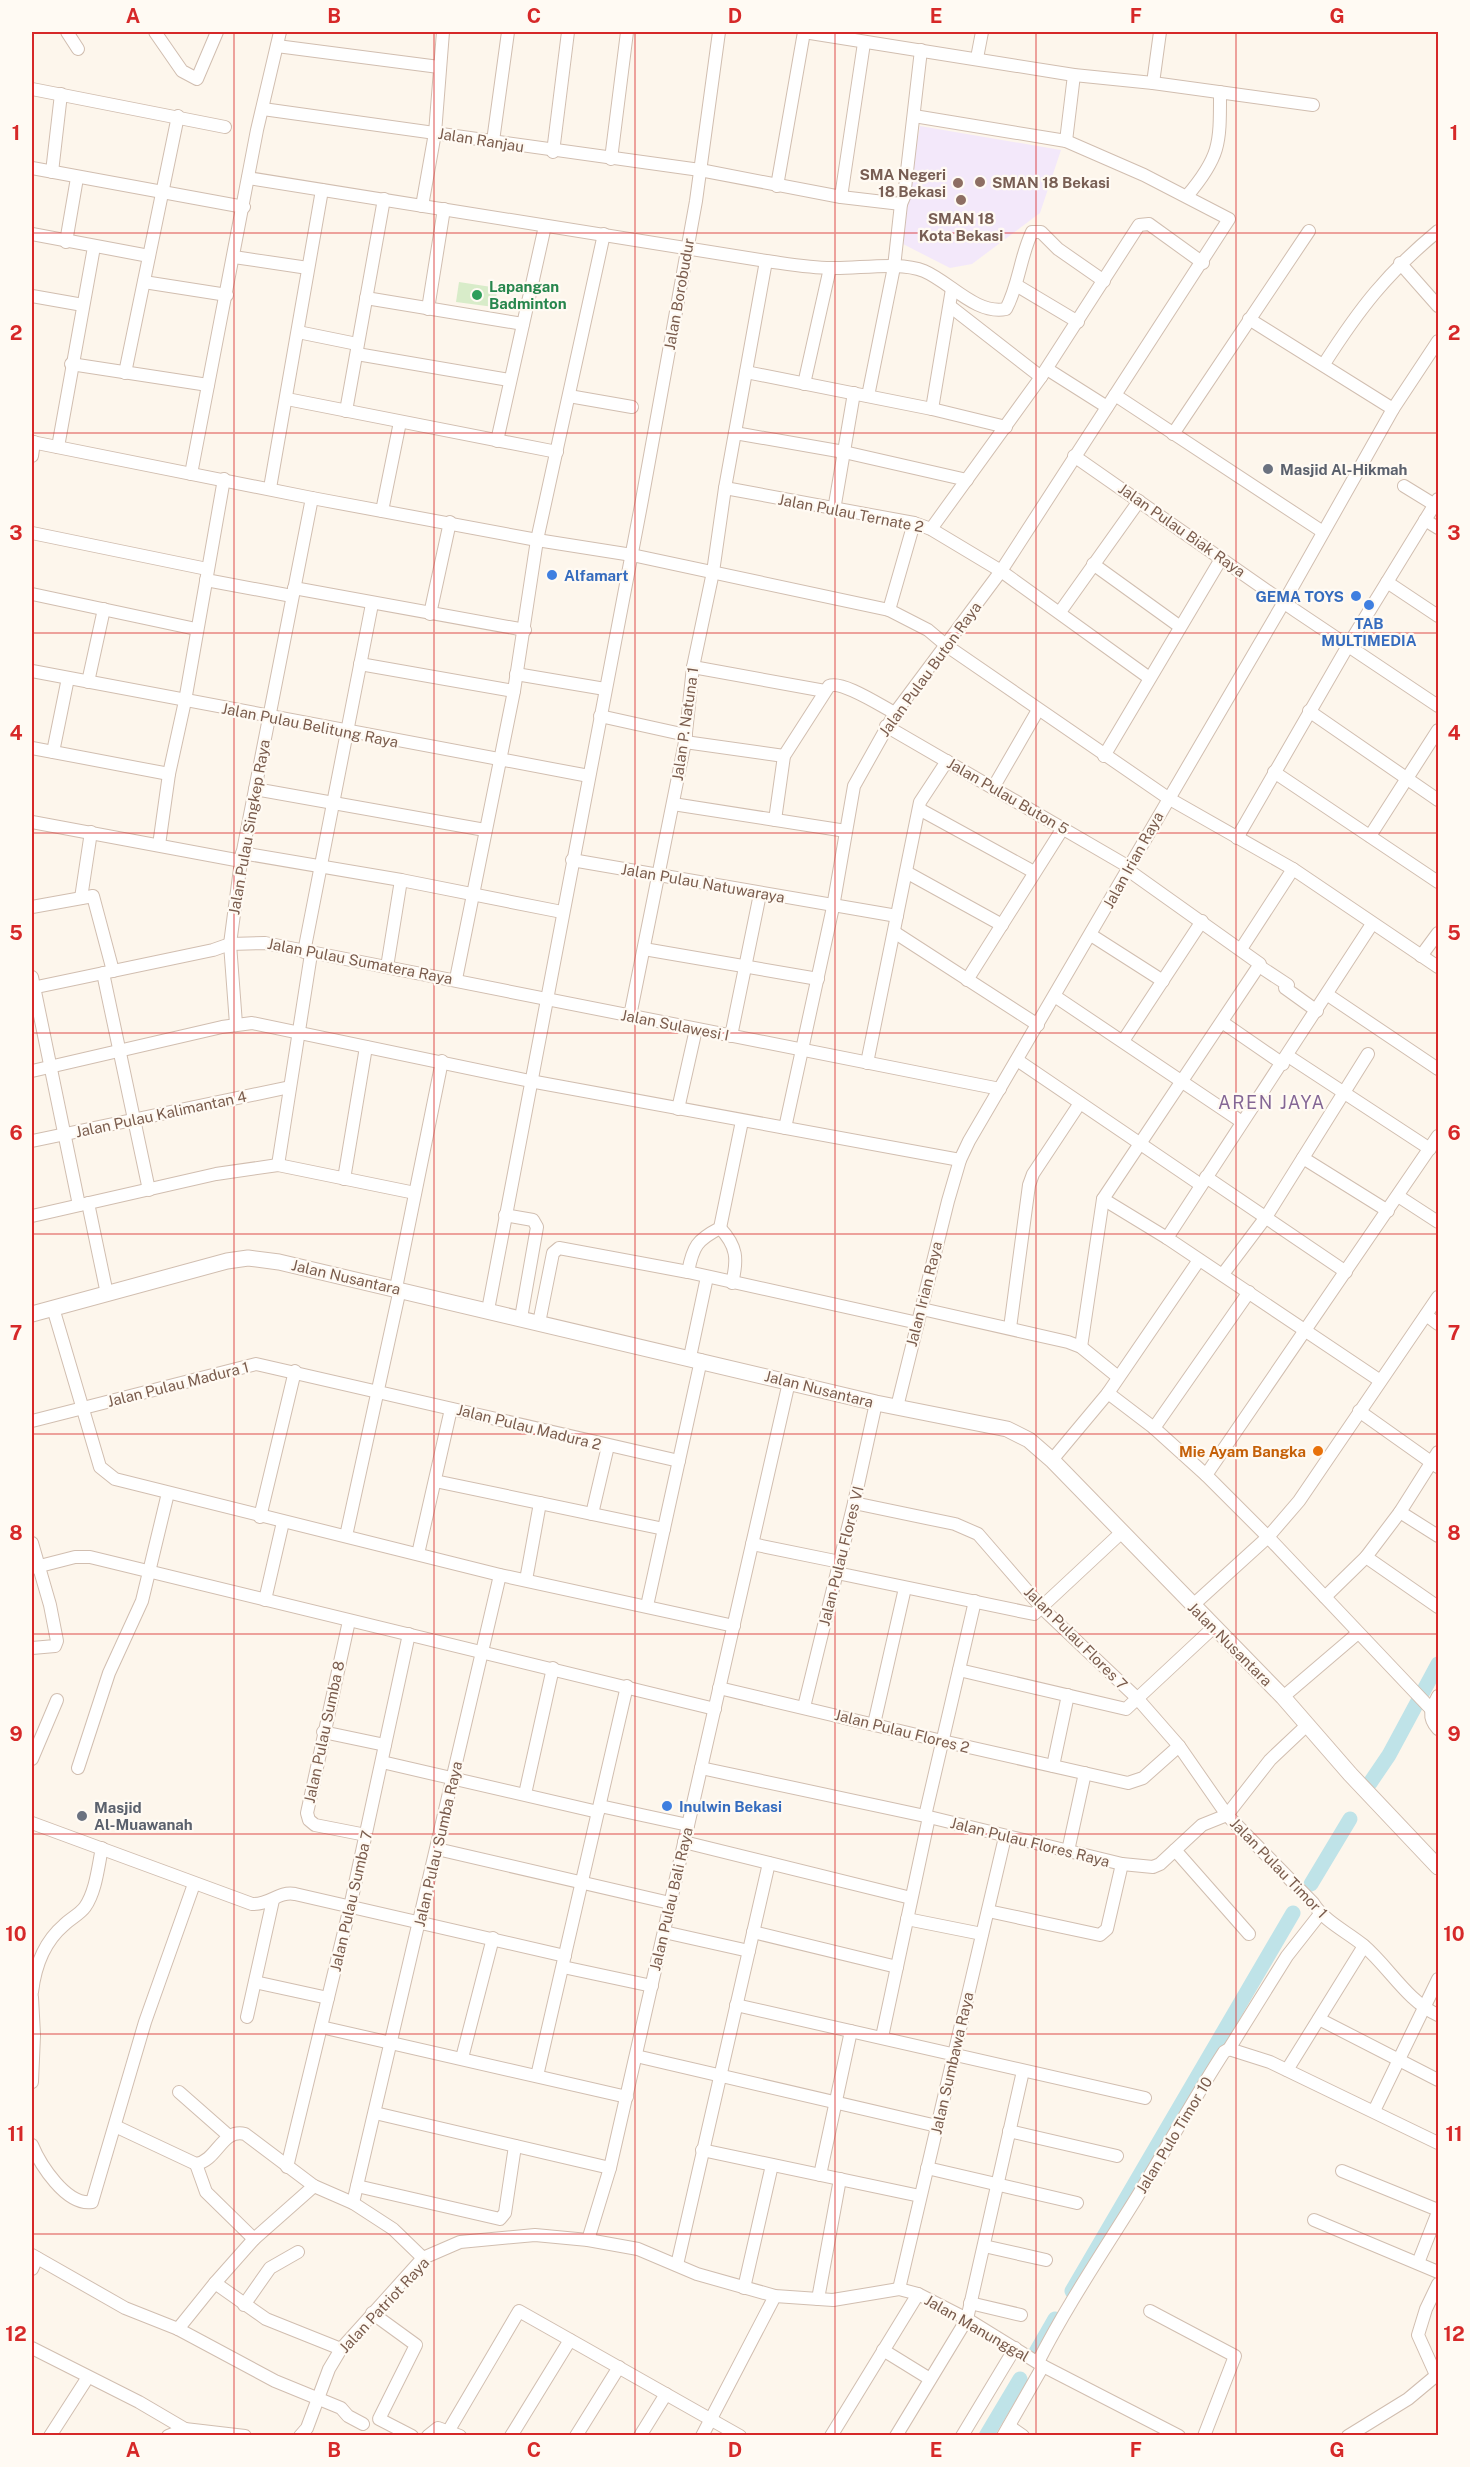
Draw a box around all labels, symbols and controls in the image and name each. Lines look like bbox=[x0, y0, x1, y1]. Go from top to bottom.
text: A bbox=[126, 4, 140, 28]
text: B bbox=[327, 4, 341, 28]
text: C bbox=[527, 4, 541, 28]
text: D bbox=[728, 4, 742, 28]
text: E bbox=[930, 4, 942, 28]
text: F bbox=[1130, 4, 1142, 28]
text: G bbox=[1329, 4, 1345, 28]
text: 1 bbox=[12, 121, 20, 145]
text: 1 bbox=[1450, 121, 1458, 145]
street label: Jalan Ranjau bbox=[437, 125, 525, 155]
place label: SMA Negeri 18 Bekasi bbox=[859, 166, 946, 200]
place label: SMAN 18 Bekasi bbox=[992, 174, 1110, 191]
marker: SMAN 18 Bekasi bbox=[973, 175, 987, 189]
marker: SMA Negeri 18 Bekasi bbox=[951, 176, 965, 190]
marker: SMAN 18 Kota Bekasi bbox=[954, 193, 968, 207]
place label: SMAN 18 Kota Bekasi bbox=[919, 210, 1003, 244]
street label: Jalan Borobudur bbox=[661, 237, 697, 351]
place label: Lapangan Badminton bbox=[489, 278, 567, 312]
marker: Lapangan Badminton bbox=[470, 288, 484, 302]
text: 2 bbox=[10, 321, 22, 345]
text: 2 bbox=[1448, 321, 1460, 345]
place label: Masjid Al-Hikmah bbox=[1280, 461, 1408, 478]
marker: Masjid Al-Hikmah bbox=[1261, 462, 1275, 476]
street label: Jalan Pulau Biak Raya bbox=[1115, 480, 1249, 580]
street label: Jalan Pulau Ternate 2 bbox=[777, 491, 925, 535]
text: 3 bbox=[9, 521, 23, 545]
text: 3 bbox=[1447, 521, 1461, 545]
place label: Alfamart bbox=[564, 567, 628, 584]
marker: Alfamart bbox=[545, 568, 559, 582]
place label: GEMA TOYS bbox=[1255, 588, 1344, 605]
marker: GEMA TOYS bbox=[1349, 589, 1363, 603]
street label: Jalan Pulau Buton Raya bbox=[876, 598, 984, 740]
marker: TAB MULTIMEDIA bbox=[1362, 598, 1376, 612]
place label: TAB MULTIMEDIA bbox=[1321, 615, 1417, 649]
street label: Jalan P. Natuna 1 bbox=[669, 666, 701, 782]
street label: Jalan Pulau Belitung Raya bbox=[220, 700, 400, 750]
text: 4 bbox=[9, 721, 23, 745]
text: 4 bbox=[1447, 721, 1461, 745]
street label: Jalan Pulau Singkep Raya bbox=[225, 738, 273, 916]
street label: Jalan Pulau Buton 5 bbox=[944, 754, 1072, 838]
street label: Jalan Irian Raya bbox=[1099, 809, 1167, 911]
street label: Jalan Pulau Natuwaraya bbox=[620, 860, 786, 906]
text: 5 bbox=[9, 921, 23, 945]
text: 5 bbox=[1447, 921, 1461, 945]
street label: Jalan Pulau Sumatera Raya bbox=[266, 935, 454, 987]
street label: Jalan Sulawesi I bbox=[620, 1006, 730, 1044]
street label: Jalan Pulau Kalimantan 4 bbox=[74, 1088, 248, 1140]
district label: AREN JAYA bbox=[1218, 1092, 1326, 1113]
text: 6 bbox=[9, 1121, 23, 1145]
text: 6 bbox=[1447, 1121, 1461, 1145]
street label: Jalan Irian Raya bbox=[903, 1240, 945, 1348]
street label: Jalan Nusantara bbox=[290, 1256, 402, 1298]
text: 7 bbox=[10, 1321, 22, 1345]
text: 7 bbox=[1448, 1321, 1460, 1345]
street label: Jalan Pulau Madura 1 bbox=[105, 1358, 251, 1410]
street label: Jalan Nusantara bbox=[763, 1367, 875, 1411]
street label: Jalan Pulau Madura 2 bbox=[455, 1401, 603, 1453]
place label: Mie Ayam Bangka bbox=[1179, 1443, 1306, 1460]
marker: Mie Ayam Bangka bbox=[1311, 1444, 1325, 1458]
street label: Jalan Pulau Flores VI bbox=[815, 1484, 867, 1628]
text: 8 bbox=[9, 1521, 23, 1545]
text: 8 bbox=[1447, 1521, 1461, 1545]
street label: Jalan Pulau Flores 7 bbox=[1021, 1583, 1131, 1693]
street label: Jalan Nusantara bbox=[1185, 1599, 1275, 1689]
street label: Jalan Pulau Sumba 8 bbox=[301, 1659, 347, 1805]
street label: Jalan Pulau Flores 2 bbox=[833, 1706, 971, 1756]
text: 9 bbox=[9, 1722, 23, 1746]
text: 9 bbox=[1447, 1722, 1461, 1746]
street label: Jalan Pulau Sumba Raya bbox=[411, 1760, 465, 1928]
place label: Inulwin Bekasi bbox=[679, 1798, 782, 1815]
place label: Masjid Al-Muawanah bbox=[94, 1799, 193, 1833]
marker: Inulwin Bekasi bbox=[660, 1799, 674, 1813]
marker: Masjid Al-Muawanah bbox=[75, 1809, 89, 1823]
street label: Jalan Pulau Flores Raya bbox=[949, 1814, 1111, 1870]
street label: Jalan Pulau Timor 1 bbox=[1227, 1814, 1331, 1922]
street label: Jalan Pulau Bali Raya bbox=[646, 1825, 696, 1973]
street label: Jalan Pulau Sumba 7 bbox=[326, 1829, 376, 1973]
text: 10 bbox=[5, 1922, 27, 1946]
text: 10 bbox=[1443, 1922, 1465, 1946]
street label: Jalan Sumbawa Raya bbox=[927, 1990, 977, 2136]
street label: Jalan Pulo Timor 10 bbox=[1133, 2074, 1215, 2196]
text: 11 bbox=[7, 2122, 25, 2146]
text: 11 bbox=[1445, 2122, 1463, 2146]
street label: Jalan Patriot Raya bbox=[336, 2254, 432, 2356]
street label: Jalan Manunggal bbox=[922, 2291, 1032, 2365]
text: 12 bbox=[5, 2322, 27, 2346]
text: 12 bbox=[1443, 2322, 1465, 2346]
text: A bbox=[126, 2438, 140, 2462]
text: B bbox=[327, 2438, 341, 2462]
text: C bbox=[527, 2438, 541, 2462]
text: D bbox=[728, 2438, 742, 2462]
text: E bbox=[930, 2438, 942, 2462]
text: F bbox=[1130, 2438, 1142, 2462]
text: G bbox=[1329, 2438, 1345, 2462]

